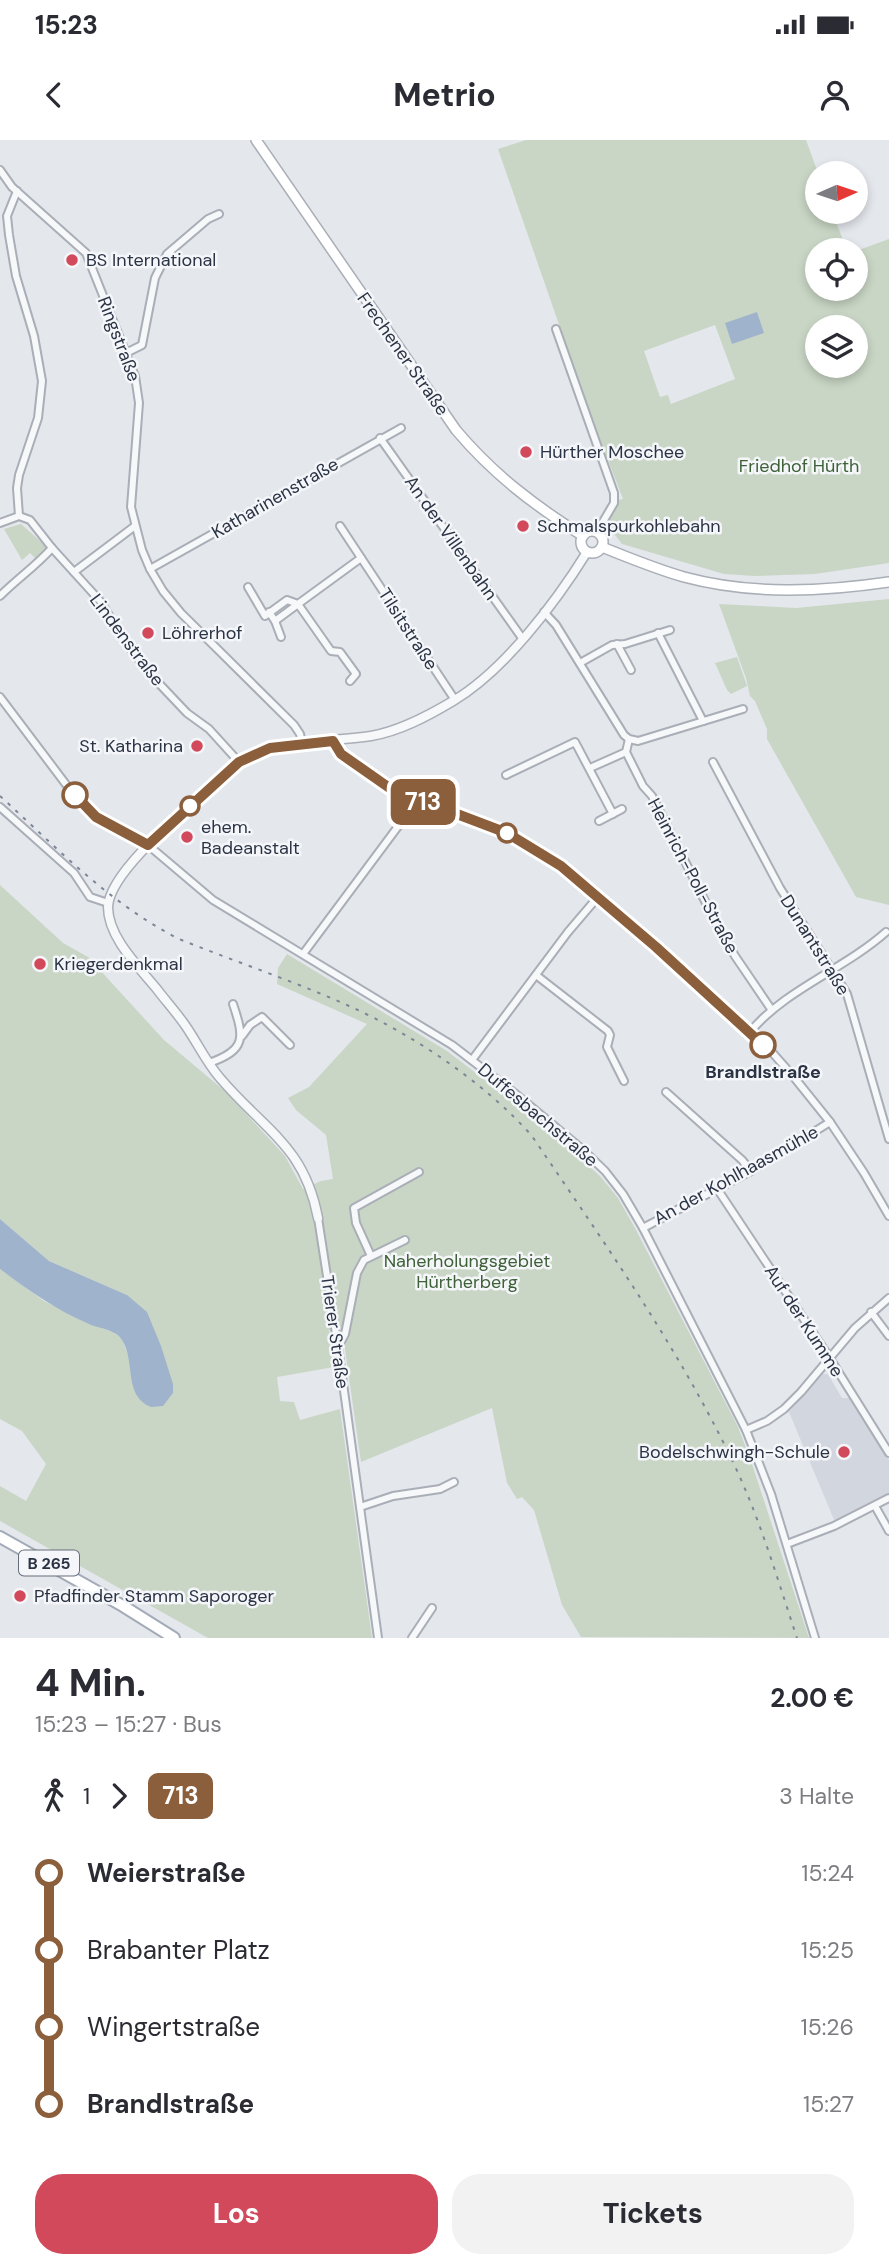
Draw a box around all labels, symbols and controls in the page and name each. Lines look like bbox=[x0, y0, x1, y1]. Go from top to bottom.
text: 15:23 bbox=[35, 8, 98, 42]
text: Metrio bbox=[393, 74, 496, 116]
icon: back bbox=[35, 76, 73, 114]
icon: person bbox=[816, 76, 854, 114]
north arrow bbox=[805, 161, 868, 224]
map controls bbox=[805, 161, 868, 378]
button: locate bbox=[805, 238, 868, 301]
place label: BS International bbox=[86, 248, 216, 272]
marker: BS International bbox=[64, 252, 80, 268]
street label: Frechener Straße bbox=[352, 288, 454, 420]
street label: Ringstraße bbox=[92, 293, 146, 385]
button: layers bbox=[805, 315, 868, 378]
place label: Hürther Moschee bbox=[540, 440, 684, 464]
marker: Hürther Moschee bbox=[518, 444, 534, 460]
street label: Katharinenstraße bbox=[207, 452, 343, 544]
park label: Friedhof Hürth bbox=[739, 454, 859, 478]
street label: An der Villenbahn bbox=[399, 471, 503, 605]
place label: Schmalspurkohlebahn bbox=[537, 514, 721, 538]
marker: Schmalspurkohlebahn bbox=[515, 518, 531, 534]
street label: Tilsitstraße bbox=[373, 584, 443, 674]
street label: Lindenstraße bbox=[84, 589, 170, 691]
place label: Löhrerhof bbox=[162, 621, 242, 645]
marker: Löhrerhof bbox=[140, 625, 156, 641]
place label: St. Katharina bbox=[79, 734, 183, 758]
marker: St. Katharina bbox=[189, 738, 205, 754]
line badge: 713 bbox=[383, 779, 463, 825]
unlabelled marker bbox=[62, 782, 88, 808]
text: 713 bbox=[405, 786, 441, 817]
street label: Heinrich-Poll-Straße bbox=[642, 794, 744, 958]
unlabelled marker bbox=[180, 796, 200, 816]
place label: ehem. Badeanstalt bbox=[201, 815, 300, 860]
unlabelled marker bbox=[497, 823, 517, 843]
marker: ehem. Badeanstalt bbox=[179, 829, 195, 845]
street label: Dunantstraße bbox=[775, 890, 855, 1000]
place label: Kriegerdenkmal bbox=[54, 952, 183, 976]
marker: Kriegerdenkmal bbox=[32, 956, 48, 972]
marker: Brandlstraße bbox=[750, 1032, 776, 1058]
street label: Duffesbachstraße bbox=[473, 1058, 603, 1172]
place label: Brandlstraße bbox=[705, 1060, 821, 1084]
street label: An der Kohlhaasmühle bbox=[649, 1120, 823, 1230]
park label: Naherholungsgebiet Hürtherberg bbox=[384, 1249, 550, 1294]
street label: Auf der Kumme bbox=[759, 1260, 849, 1382]
street label: Trierer Straße bbox=[315, 1274, 355, 1390]
place label: Bodelschwingh-Schule bbox=[639, 1440, 830, 1464]
marker: Bodelschwingh-Schule bbox=[836, 1444, 852, 1460]
road number: B 265 bbox=[19, 1550, 79, 1576]
place label: Pfadfinder Stamm Saporoger bbox=[34, 1584, 275, 1608]
marker: Pfadfinder Stamm Saporoger bbox=[12, 1588, 28, 1604]
text: 4 Min. bbox=[35, 1658, 146, 1708]
text: 2.00 € bbox=[770, 1681, 854, 1715]
text: 15:23 – 15:27 · Bus bbox=[35, 1709, 222, 1739]
icon: walk bbox=[35, 1777, 73, 1815]
icon: forward bbox=[100, 1777, 138, 1815]
text: 713 bbox=[162, 1780, 199, 1811]
text: 1 bbox=[83, 1781, 90, 1811]
text: 3 Halte bbox=[779, 1781, 854, 1811]
text: Weierstraße bbox=[87, 1856, 246, 1890]
text: 15:24 bbox=[801, 1858, 854, 1888]
text: Brabanter Platz bbox=[87, 1933, 270, 1967]
text: 15:25 bbox=[801, 1935, 854, 1965]
text: Wingertstraße bbox=[87, 2010, 260, 2044]
text: 15:26 bbox=[800, 2012, 854, 2042]
text: Brandlstraße bbox=[87, 2087, 254, 2121]
text: 15:27 bbox=[803, 2089, 854, 2119]
button: Los bbox=[35, 2174, 438, 2254]
button: Tickets bbox=[452, 2174, 854, 2254]

